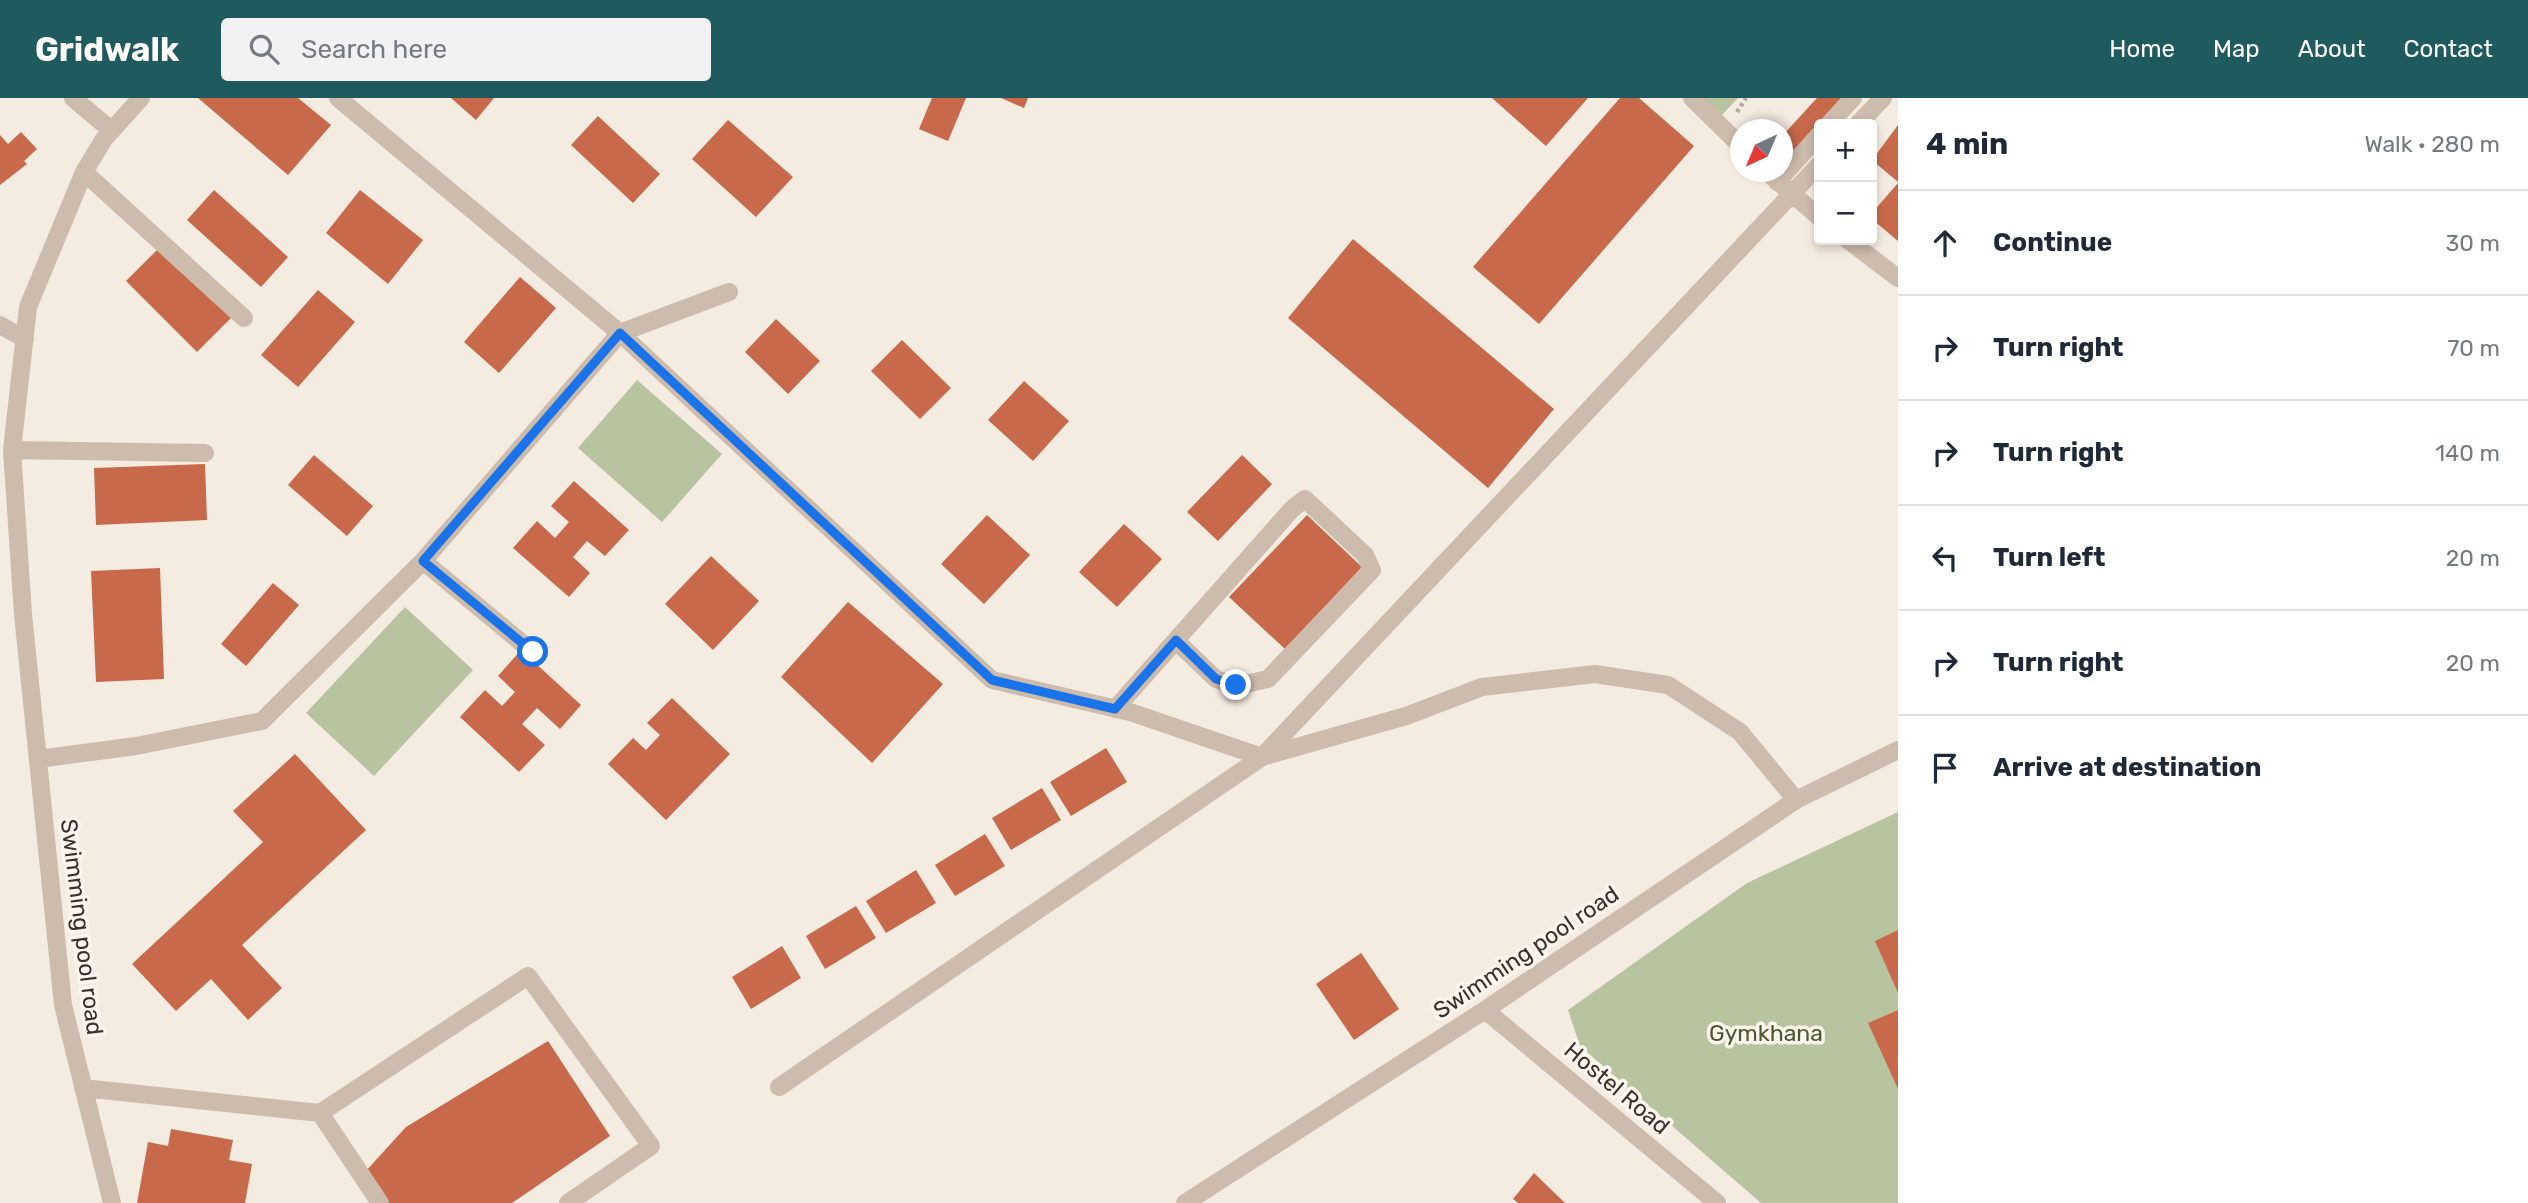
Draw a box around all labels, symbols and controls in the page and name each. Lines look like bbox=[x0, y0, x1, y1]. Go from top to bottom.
search box bbox=[221, 18, 711, 81]
text: Gridwalk bbox=[35, 30, 179, 69]
icon: search bbox=[245, 30, 283, 68]
text: Search here bbox=[301, 34, 447, 65]
text: Home bbox=[2109, 35, 2175, 63]
text: Map bbox=[2213, 35, 2260, 63]
text: About bbox=[2298, 35, 2366, 63]
text: Contact bbox=[2404, 35, 2493, 63]
north arrow bbox=[1730, 119, 1793, 182]
map controls bbox=[1814, 119, 1877, 245]
button: + bbox=[1814, 119, 1877, 182]
text: 4 min bbox=[1926, 126, 2008, 162]
text: Walk · 280 m bbox=[2364, 130, 2500, 158]
button: − bbox=[1814, 182, 1877, 245]
icon: ahead bbox=[1926, 224, 1964, 262]
text: Continue bbox=[1993, 227, 2112, 258]
text: 30 m bbox=[2445, 229, 2500, 257]
icon: right bbox=[1926, 329, 1964, 367]
text: Turn right bbox=[1993, 332, 2123, 363]
text: 70 m bbox=[2448, 334, 2500, 362]
icon: right bbox=[1926, 434, 1964, 472]
text: Turn right bbox=[1993, 437, 2123, 468]
text: 140 m bbox=[2435, 439, 2500, 467]
icon: left bbox=[1926, 539, 1964, 577]
text: Turn left bbox=[1993, 542, 2105, 573]
text: 20 m bbox=[2446, 544, 2500, 572]
route start bbox=[517, 636, 548, 667]
icon: right bbox=[1926, 644, 1964, 682]
text: Turn right bbox=[1993, 647, 2123, 678]
text: 20 m bbox=[2446, 649, 2500, 677]
route end bbox=[1220, 669, 1251, 700]
icon: arrive bbox=[1926, 749, 1964, 787]
text: Arrive at destination bbox=[1993, 752, 2261, 783]
street label: Swimming pool road bbox=[55, 817, 109, 1037]
street label: Swimming pool road bbox=[1428, 880, 1624, 1024]
park label: Gymkhana bbox=[1709, 1019, 1823, 1047]
street label: Hostel Road bbox=[1559, 1036, 1675, 1140]

